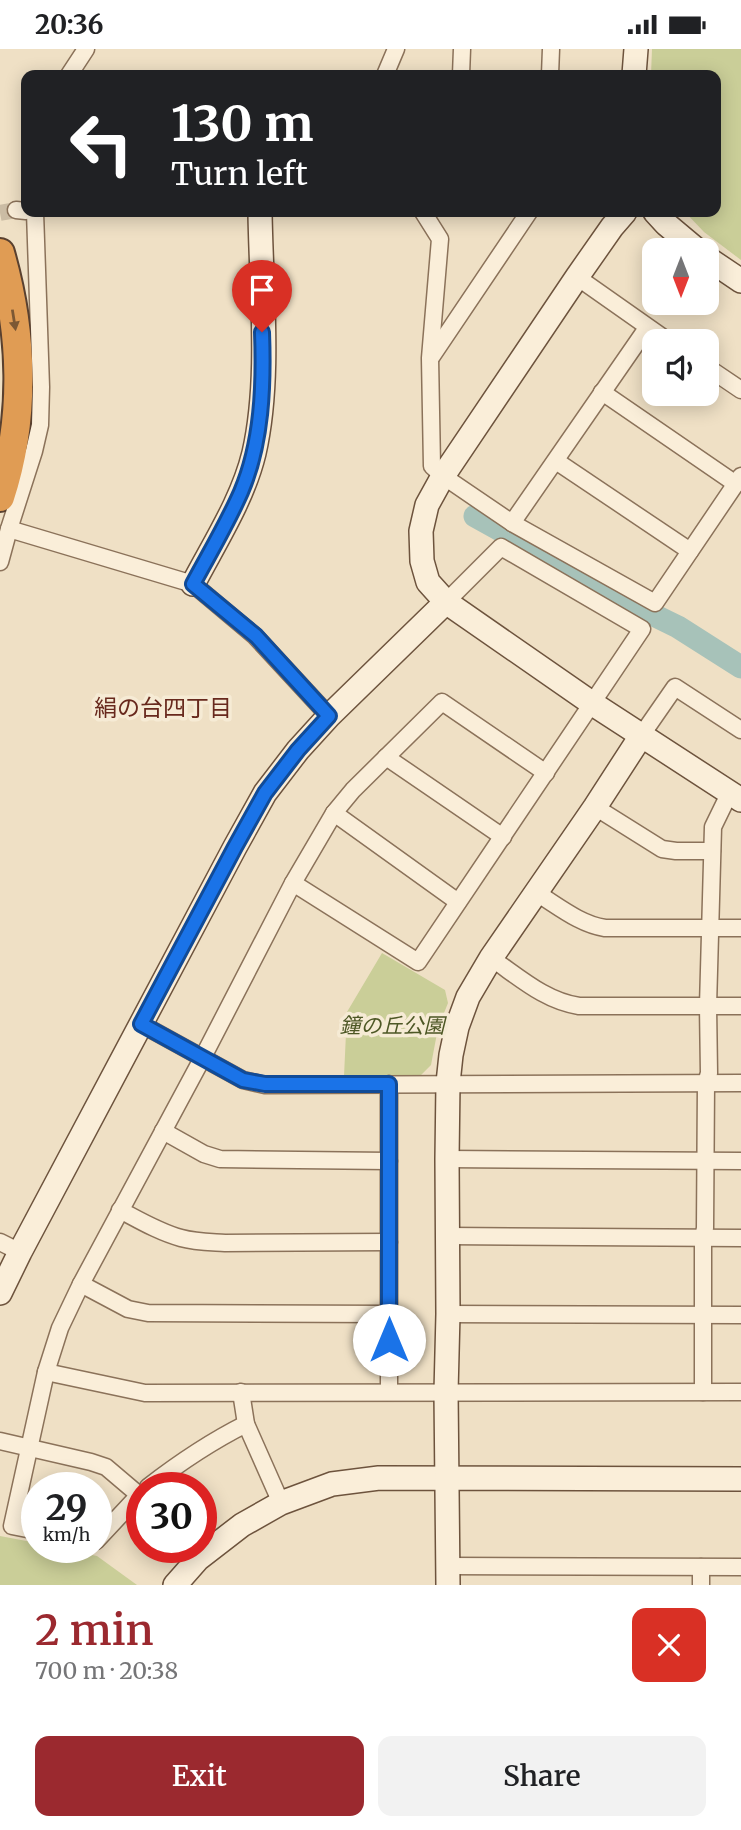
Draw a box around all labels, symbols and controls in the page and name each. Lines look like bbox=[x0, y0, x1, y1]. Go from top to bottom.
text: 20:36 bbox=[35, 8, 103, 41]
text: 130 m bbox=[171, 93, 314, 154]
icon: left bbox=[56, 98, 147, 189]
text: Turn left bbox=[171, 154, 308, 194]
north arrow bbox=[642, 238, 719, 315]
map controls bbox=[642, 238, 719, 406]
pin bbox=[232, 260, 292, 332]
icon: arrive bbox=[243, 271, 281, 309]
one-way arrow bbox=[9, 309, 20, 331]
button: sound bbox=[642, 329, 719, 406]
district label: 絹の台四丁目 bbox=[94, 693, 232, 722]
park label: 鐘の丘公園 bbox=[340, 1012, 447, 1039]
position arrow bbox=[352, 1303, 426, 1377]
speed limit sign: 30 bbox=[126, 1472, 217, 1563]
text: 29 bbox=[46, 1486, 87, 1530]
text: km/h bbox=[43, 1523, 90, 1546]
text: 2 min bbox=[35, 1604, 154, 1656]
button: close bbox=[632, 1608, 706, 1682]
text: 700 m · 20:38 bbox=[35, 1656, 178, 1685]
button: Exit bbox=[35, 1736, 364, 1816]
button: Share bbox=[378, 1736, 706, 1816]

